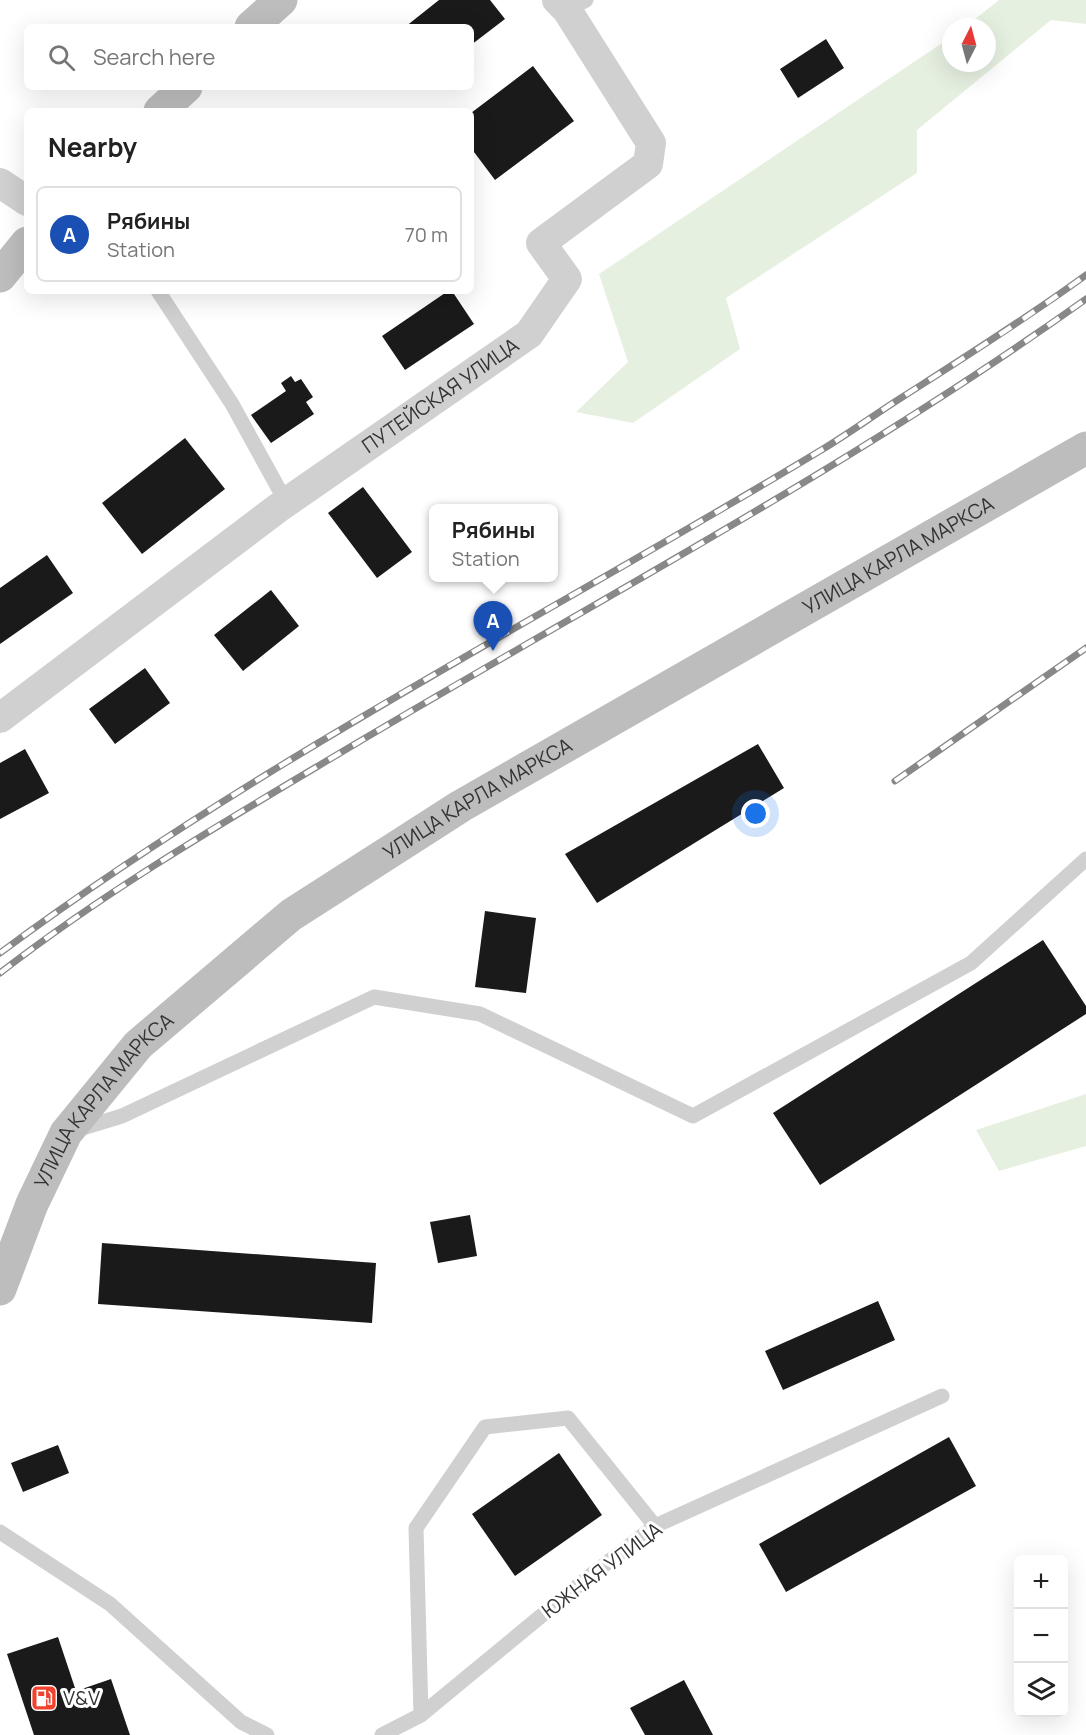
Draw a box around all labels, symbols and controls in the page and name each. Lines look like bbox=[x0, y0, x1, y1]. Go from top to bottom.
north arrow bbox=[942, 18, 996, 72]
search box bbox=[24, 24, 474, 90]
icon: search bbox=[45, 41, 78, 74]
text: Search here bbox=[93, 42, 215, 72]
text: Nearby bbox=[48, 129, 137, 165]
text: Рябины bbox=[107, 206, 190, 236]
text: A bbox=[63, 221, 76, 248]
text: 70 m bbox=[405, 221, 448, 248]
text: Station bbox=[107, 236, 175, 263]
street label: ПУТЕЙСКАЯ УЛИЦА bbox=[356, 331, 524, 459]
street label: УЛИЦА КАРЛА МАРКСА bbox=[798, 489, 999, 620]
popup bbox=[429, 504, 558, 582]
text: Рябины bbox=[452, 515, 535, 545]
text: Station bbox=[452, 545, 520, 572]
pin: A bbox=[474, 602, 512, 651]
street label: УЛИЦА КАРЛА МАРКСА bbox=[378, 731, 577, 866]
your location bbox=[741, 799, 770, 828]
street label: УЛИЦА КАРЛА МАРКСА bbox=[28, 1006, 179, 1192]
street label: ЮЖНАЯ УЛИЦА bbox=[536, 1515, 668, 1624]
map controls bbox=[1014, 1555, 1068, 1717]
button: + bbox=[1014, 1555, 1068, 1609]
button: − bbox=[1014, 1609, 1068, 1663]
button: layers bbox=[1014, 1663, 1068, 1717]
fuel station icon: V&V bbox=[29, 1683, 59, 1713]
place label: V&V bbox=[63, 1684, 100, 1711]

